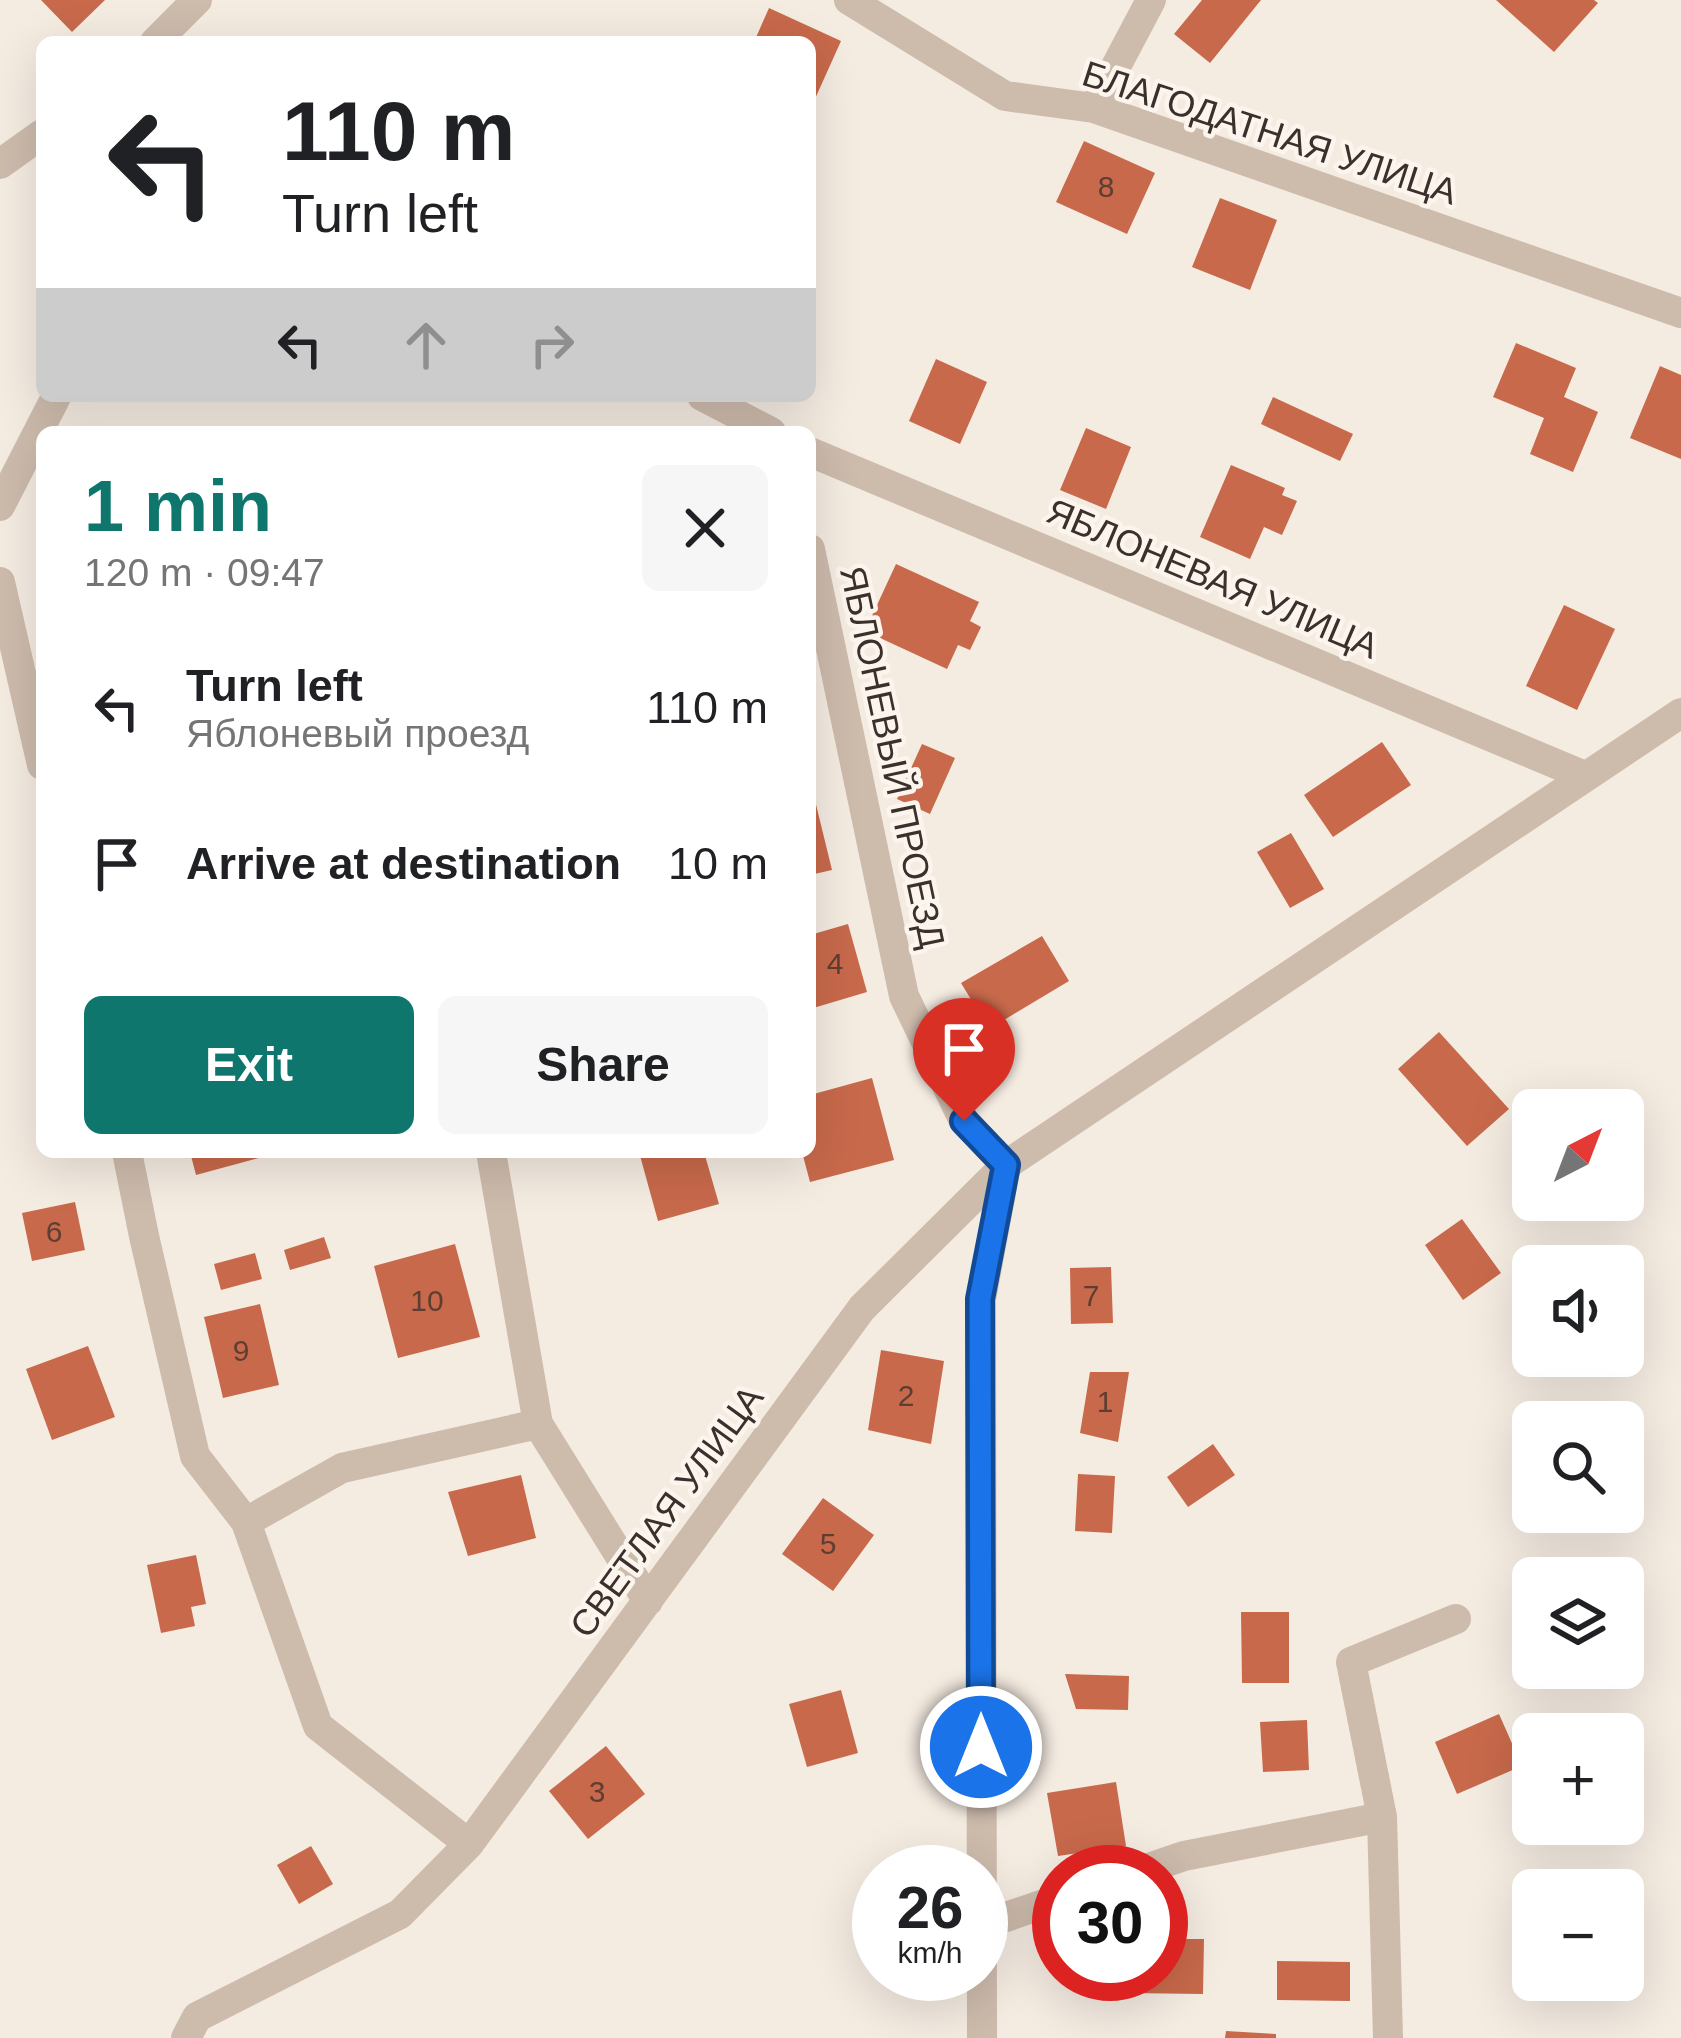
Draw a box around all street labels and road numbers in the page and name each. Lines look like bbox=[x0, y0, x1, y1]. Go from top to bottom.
street label: БЛАГОДАТНАЯ УЛИЦА bbox=[1077, 53, 1462, 212]
street label: ЯБЛОНЕВАЯ УЛИЦА bbox=[1041, 490, 1385, 667]
street label: ЯБЛОНЕВЫЙ ПРОЕЗД bbox=[832, 562, 954, 952]
street label: СВЕТЛАЯ УЛИЦА bbox=[561, 1378, 771, 1645]

